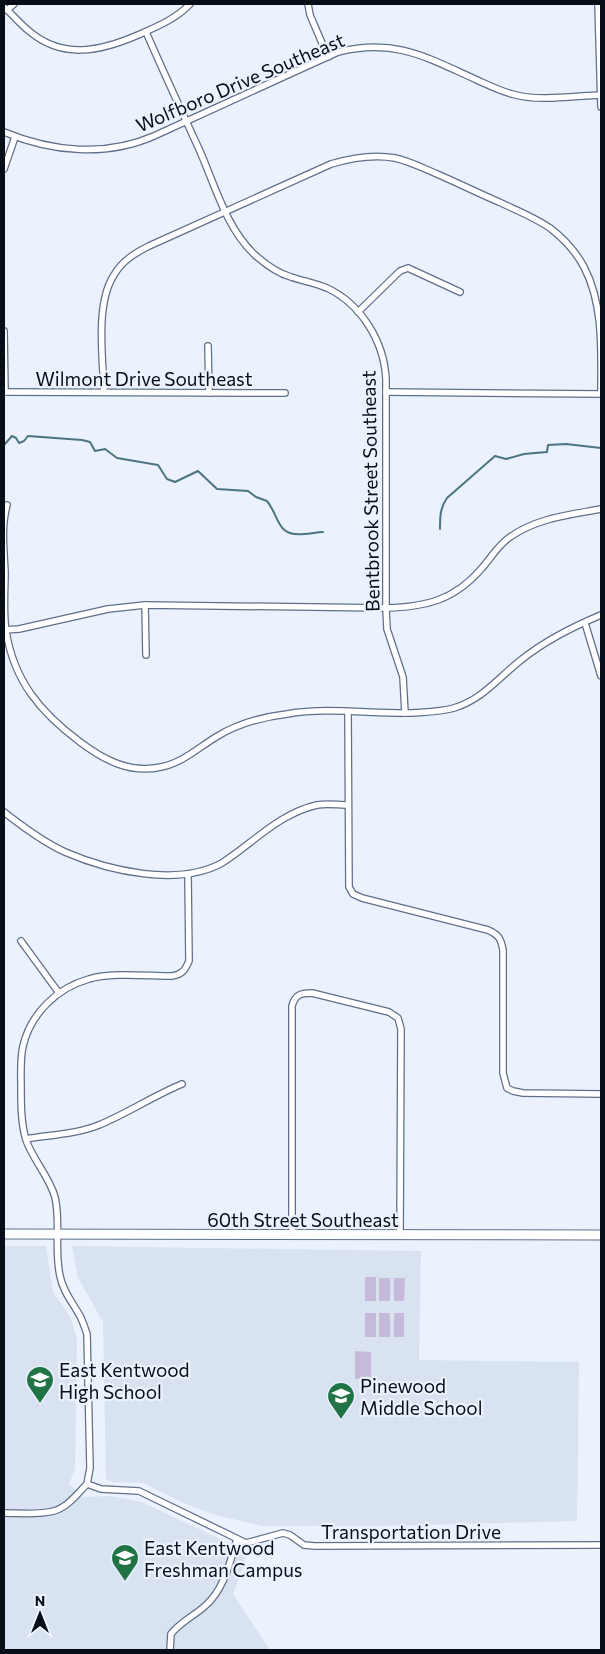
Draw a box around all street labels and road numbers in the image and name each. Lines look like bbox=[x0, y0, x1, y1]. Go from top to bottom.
street label: Wolfboro Drive Southeast bbox=[132, 28, 348, 136]
street label: Wilmont Drive Southeast bbox=[35, 367, 253, 390]
street label: Bentbrook Street Southeast bbox=[356, 370, 384, 612]
street label: 60th Street Southeast bbox=[207, 1208, 399, 1231]
street label: Transportation Drive bbox=[321, 1520, 501, 1543]

